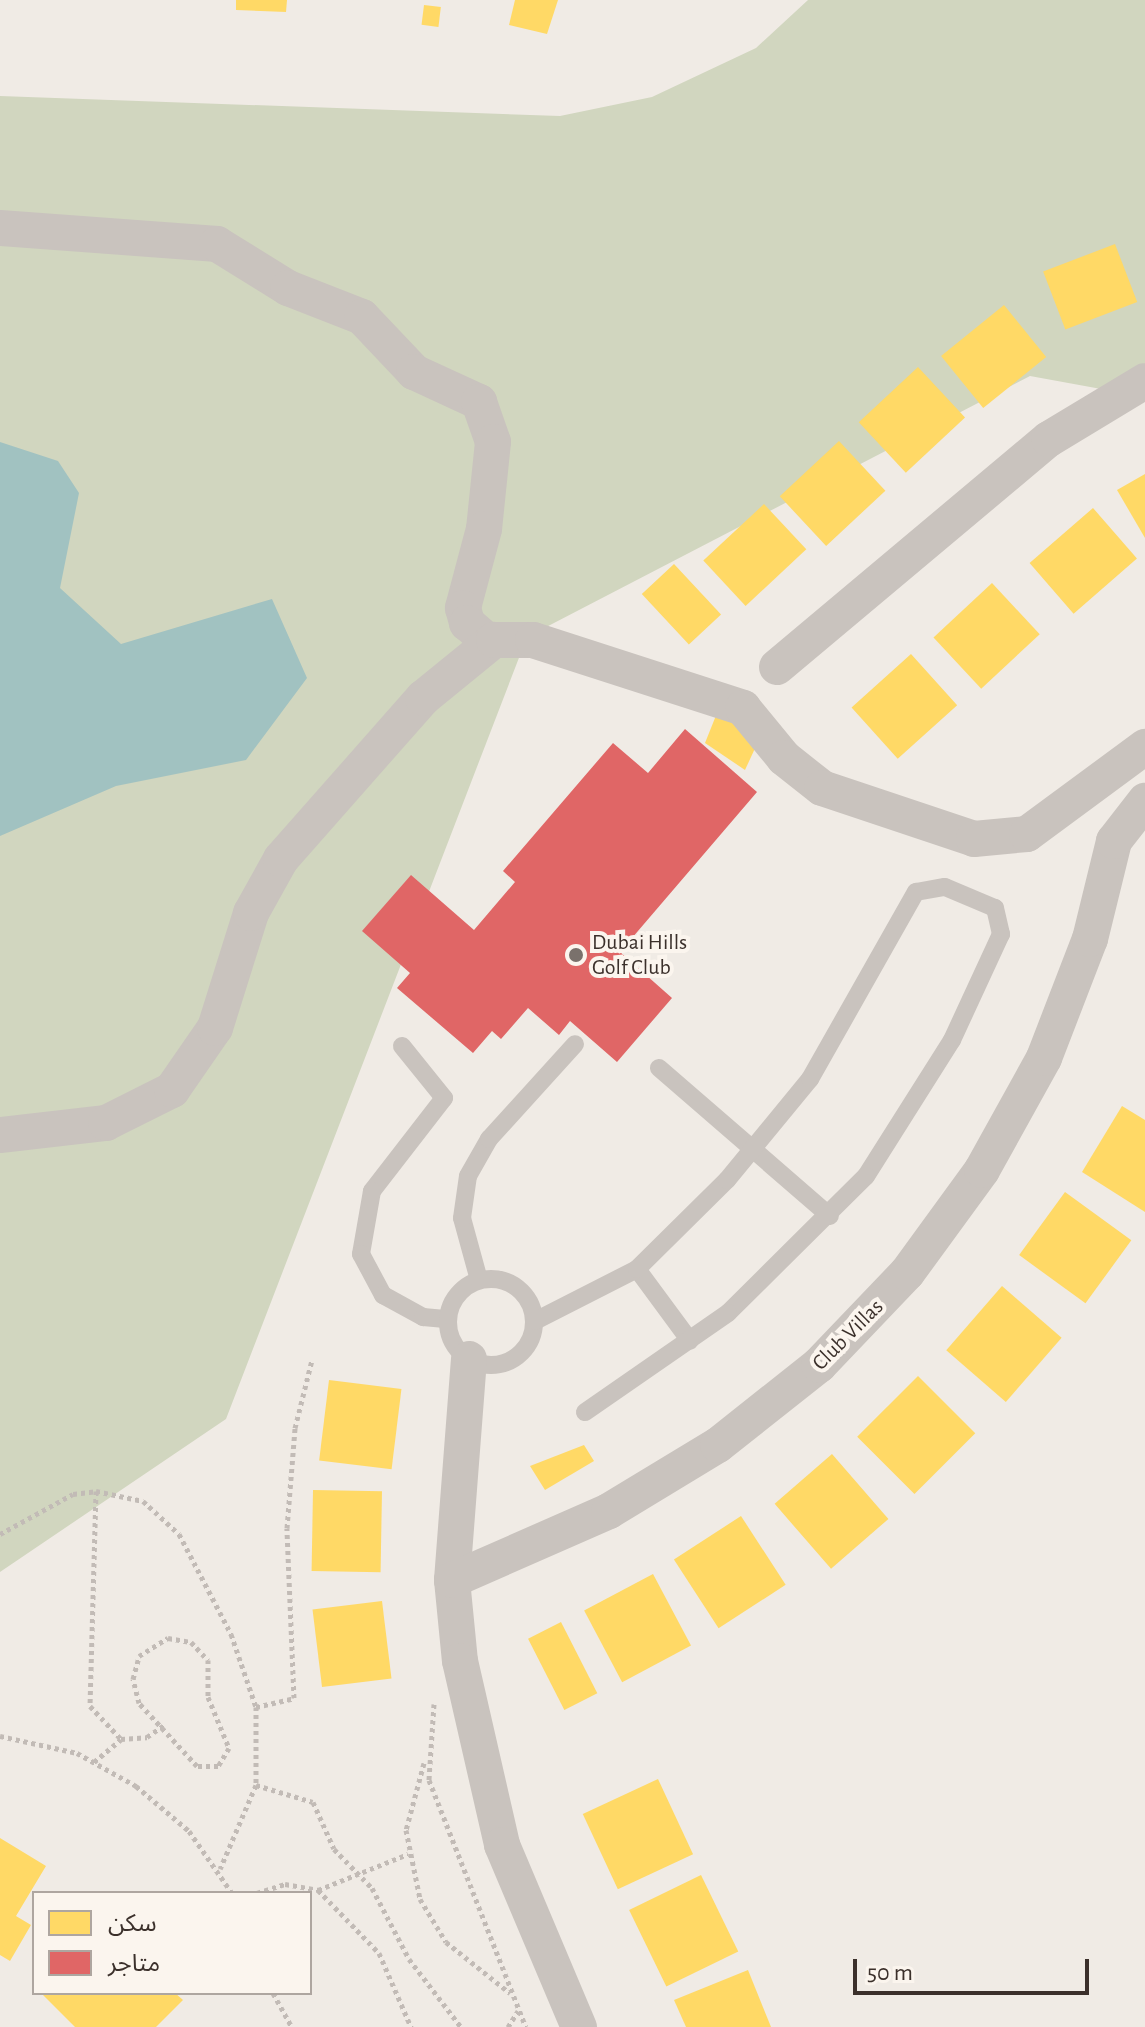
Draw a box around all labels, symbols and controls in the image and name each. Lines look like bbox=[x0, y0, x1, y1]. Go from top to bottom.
place label: Dubai Hills Golf Club bbox=[592, 929, 687, 980]
marker: Dubai Hills Golf Club bbox=[567, 946, 585, 964]
street label: Club Villas bbox=[807, 1294, 889, 1376]
legend bbox=[32, 1891, 312, 1995]
text: سكن bbox=[108, 1912, 157, 1936]
scale bar bbox=[857, 1943, 1093, 1993]
text: متاجر bbox=[108, 1952, 160, 1976]
text: 50 m bbox=[867, 1961, 913, 1985]

